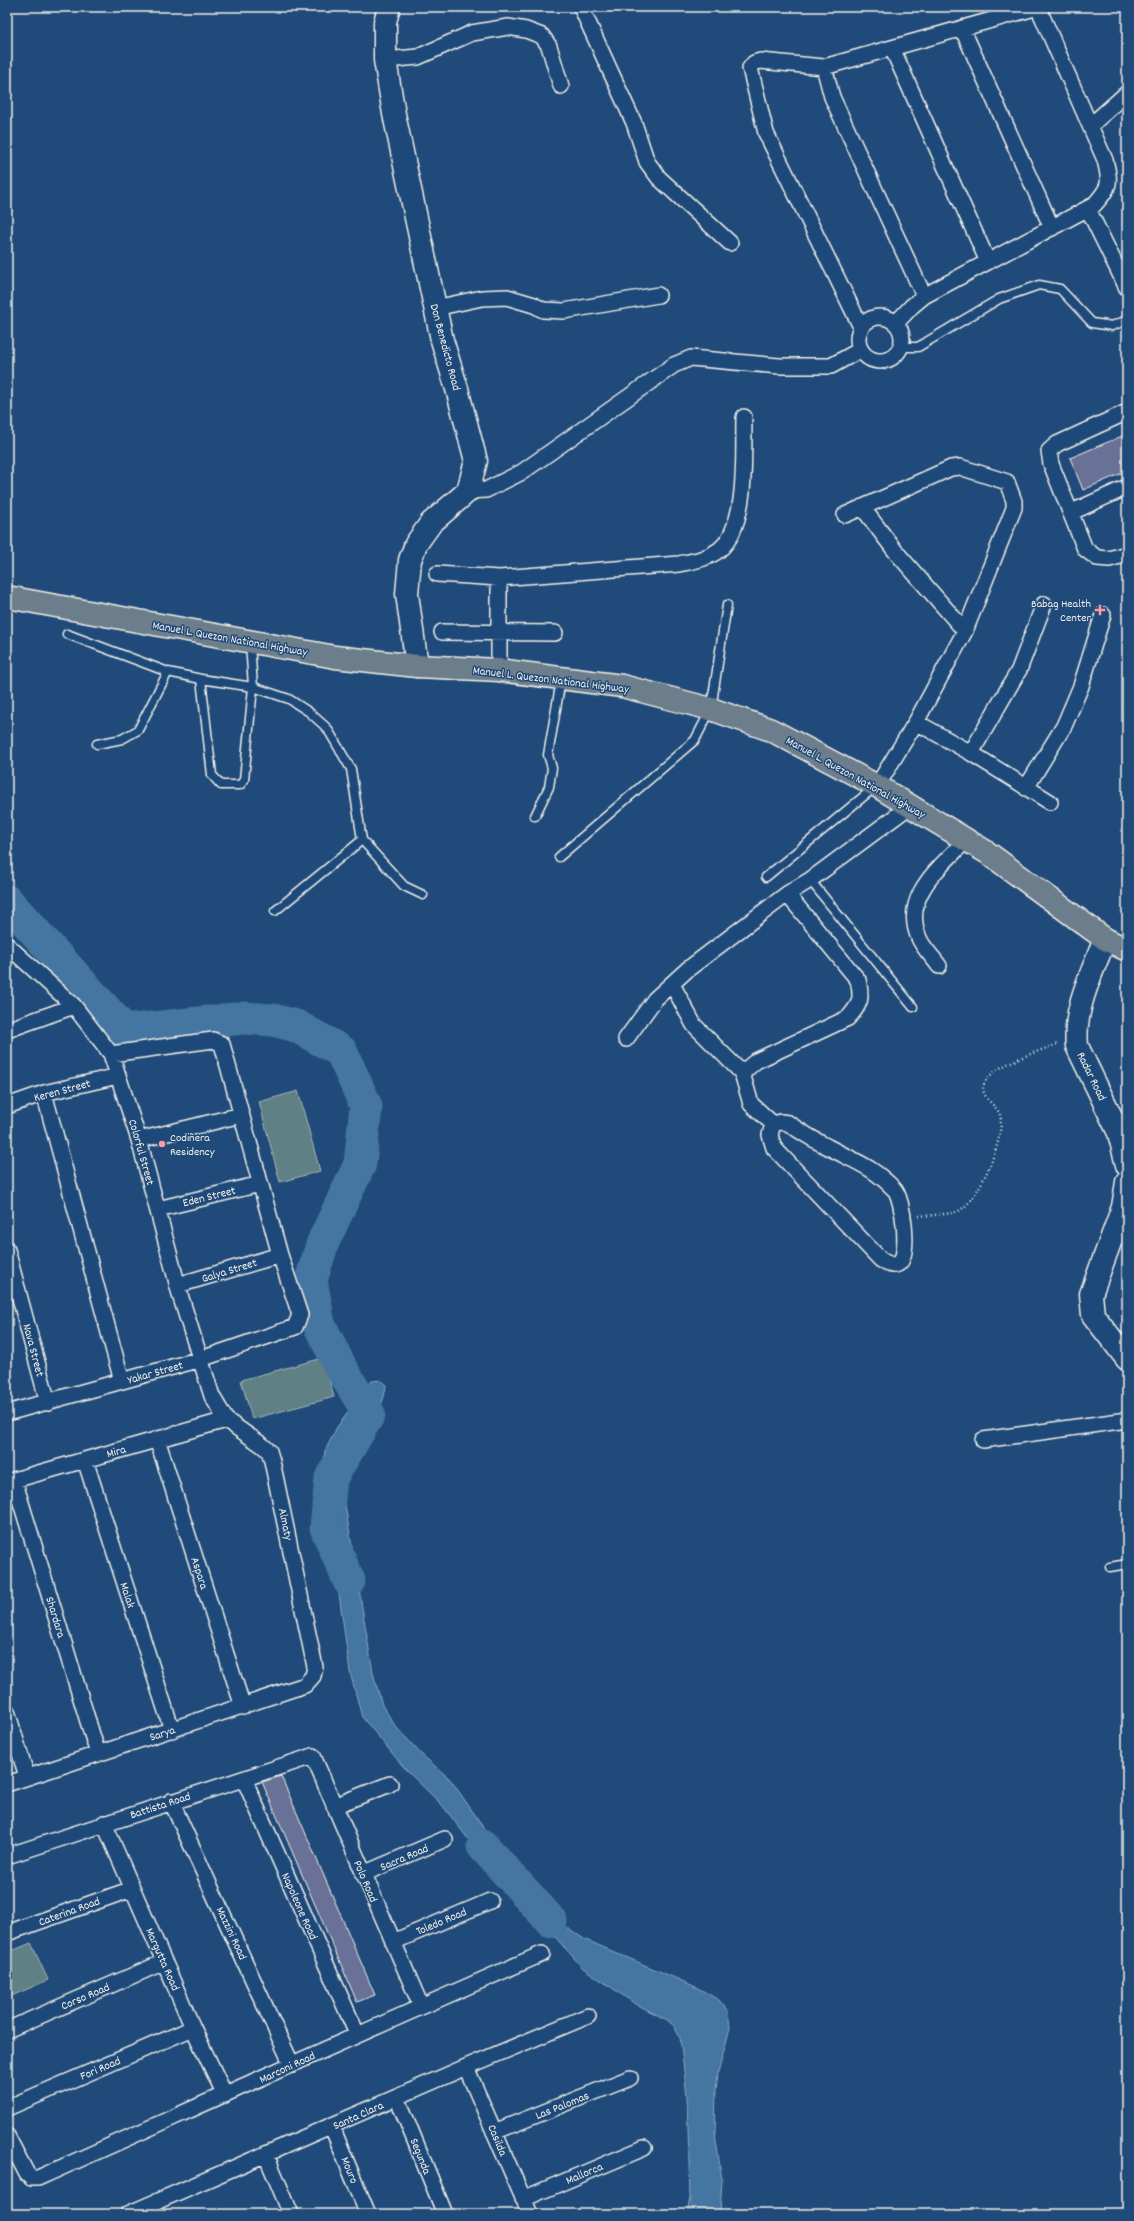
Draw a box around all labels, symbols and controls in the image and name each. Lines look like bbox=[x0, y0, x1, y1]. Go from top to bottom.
street label: Don Benedicto Road bbox=[425, 302, 464, 393]
place label: Babag Health Center bbox=[1031, 596, 1092, 627]
marker: Babag Health Center bbox=[1094, 604, 1106, 616]
street label: Manuel L. Quezon National Highway bbox=[151, 617, 310, 662]
street label: Manuel L. Quezon National Highway bbox=[472, 662, 631, 699]
street label: Manuel L. Quezon National Highway bbox=[782, 733, 929, 824]
street label: Radar Road bbox=[1072, 1049, 1110, 1104]
street label: Keren Street bbox=[32, 1076, 93, 1107]
street label: Colorful Street bbox=[123, 1117, 158, 1188]
place label: Codiñera Residency bbox=[170, 1130, 216, 1161]
marker: Codiñera Residency bbox=[157, 1139, 167, 1149]
street label: Eden Street bbox=[181, 1183, 238, 1212]
street label: Galya Street bbox=[200, 1255, 260, 1288]
street label: Nava Street bbox=[17, 1322, 48, 1379]
street label: Yakar Street bbox=[126, 1357, 186, 1389]
street label: Mira bbox=[105, 1442, 128, 1463]
street label: Almaty bbox=[273, 1507, 296, 1543]
street label: Aspara bbox=[185, 1555, 212, 1592]
street label: Malak bbox=[114, 1580, 139, 1611]
street label: Shardara bbox=[40, 1595, 69, 1640]
street label: Sarya bbox=[148, 1722, 178, 1747]
street label: Battista Road bbox=[128, 1789, 193, 1824]
street label: Sacra Road bbox=[378, 1841, 431, 1876]
street label: Polo Road bbox=[348, 1858, 381, 1905]
street label: Napoleone Road bbox=[276, 1870, 321, 1943]
street label: Caterina Road bbox=[36, 1893, 103, 1931]
street label: Mazzini Road bbox=[211, 1904, 250, 1963]
street label: Toledo Road bbox=[414, 1904, 469, 1941]
street label: Margutta Road bbox=[140, 1925, 183, 1994]
street label: Corso Road bbox=[59, 1980, 113, 2015]
street label: Marconi Road bbox=[257, 2048, 319, 2089]
street label: Fori Road bbox=[78, 2053, 123, 2086]
street label: Las Palomas bbox=[533, 2088, 592, 2125]
street label: Santa Clara bbox=[331, 2098, 387, 2135]
street label: Casilda bbox=[482, 2122, 511, 2159]
street label: Segunda bbox=[405, 2136, 435, 2178]
street label: Mouro bbox=[336, 2155, 362, 2186]
street label: Mallorca bbox=[563, 2159, 606, 2190]

